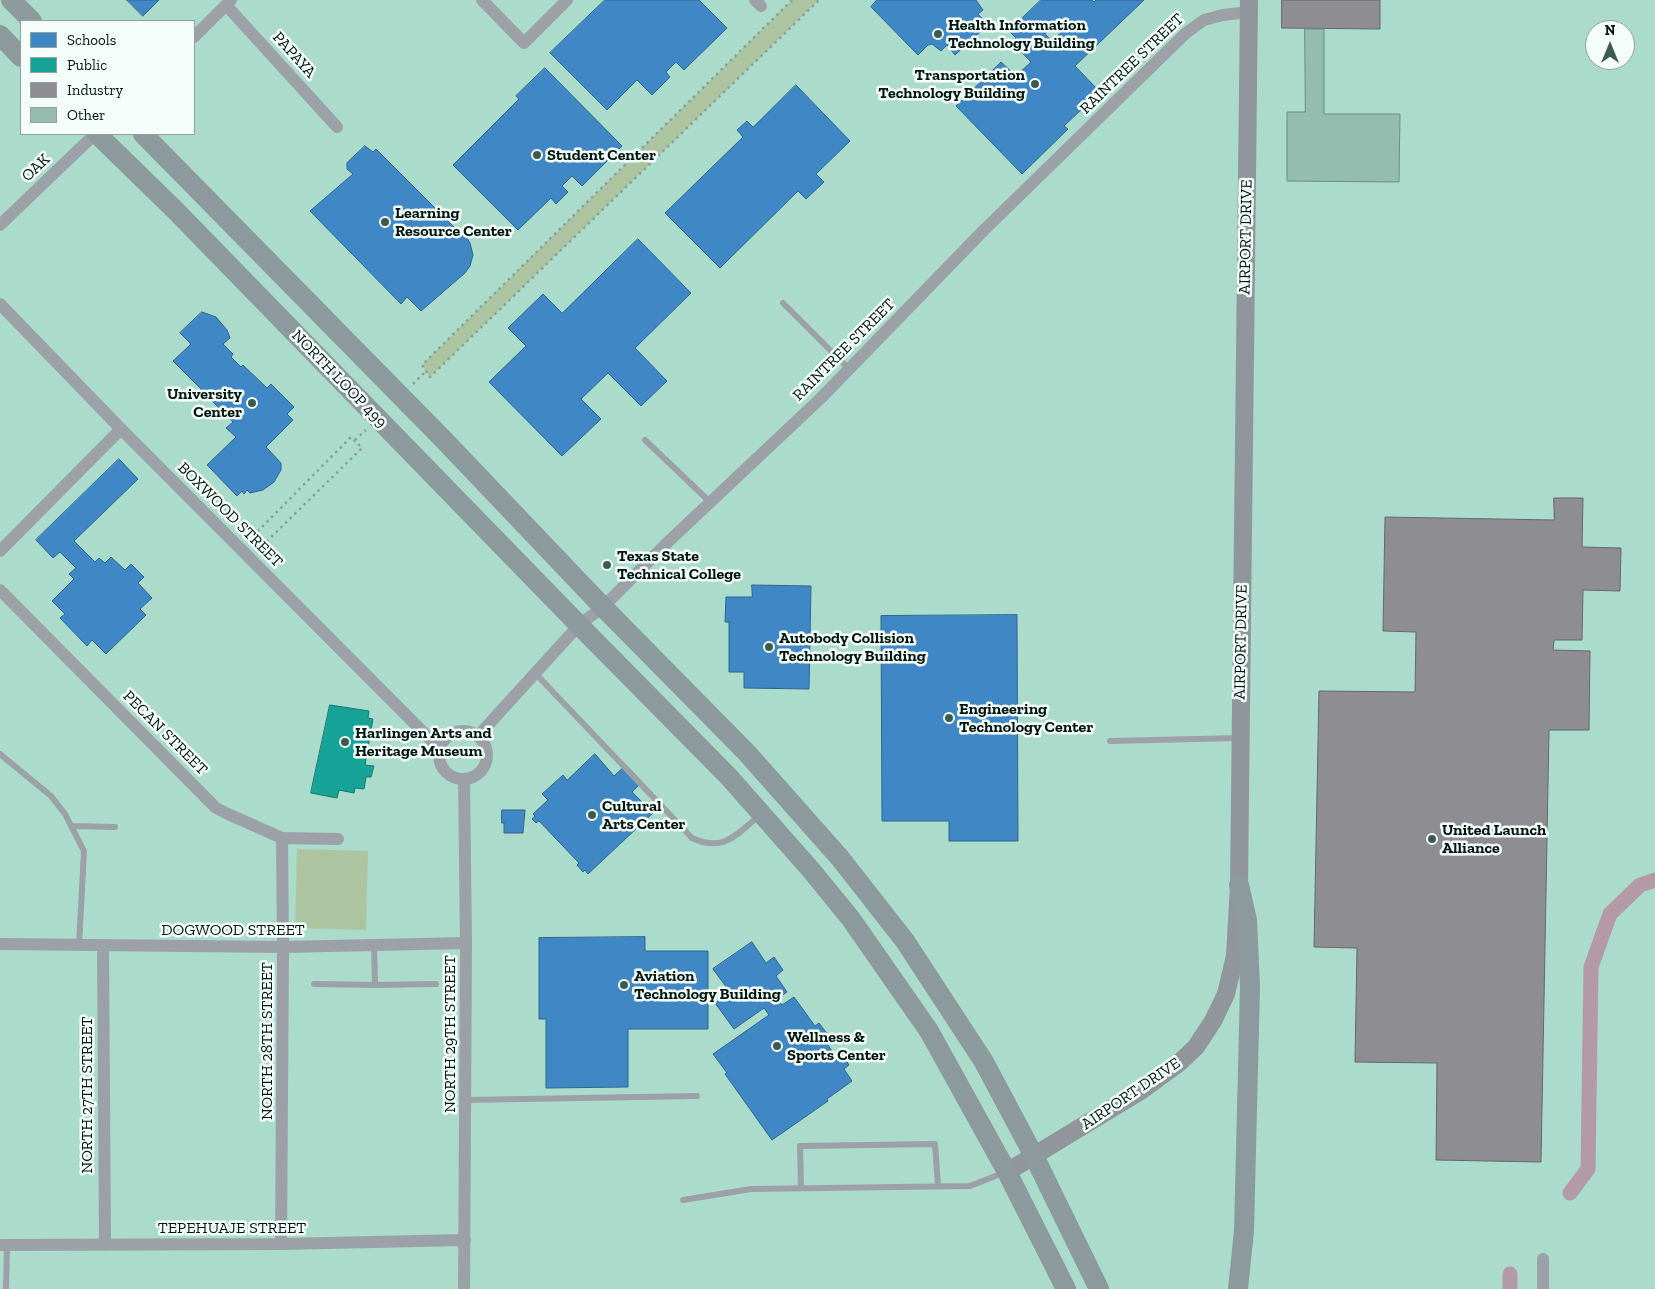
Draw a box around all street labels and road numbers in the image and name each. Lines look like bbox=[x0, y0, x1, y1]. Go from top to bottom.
street label: RAINTREE STREET bbox=[1076, 10, 1188, 118]
street label: PAPAYA bbox=[268, 28, 320, 82]
street label: OAK bbox=[18, 150, 54, 186]
street label: AIRPORT DRIVE bbox=[1235, 179, 1257, 295]
street label: RAINTREE STREET bbox=[789, 295, 899, 405]
street label: NORTH LOOP 499 bbox=[287, 326, 391, 432]
street label: BOXWOOD STREET bbox=[173, 458, 287, 572]
street label: AIRPORT DRIVE bbox=[1230, 584, 1252, 700]
street label: PECAN STREET bbox=[119, 687, 211, 779]
street label: DOGWOOD STREET bbox=[161, 920, 305, 940]
street label: NORTH 29TH STREET bbox=[440, 955, 460, 1113]
street label: NORTH 28TH STREET bbox=[257, 962, 277, 1120]
street label: NORTH 27TH STREET bbox=[77, 1017, 97, 1173]
street label: AIRPORT DRIVE bbox=[1078, 1054, 1184, 1134]
street label: TEPEHUAJE STREET bbox=[158, 1218, 306, 1238]

